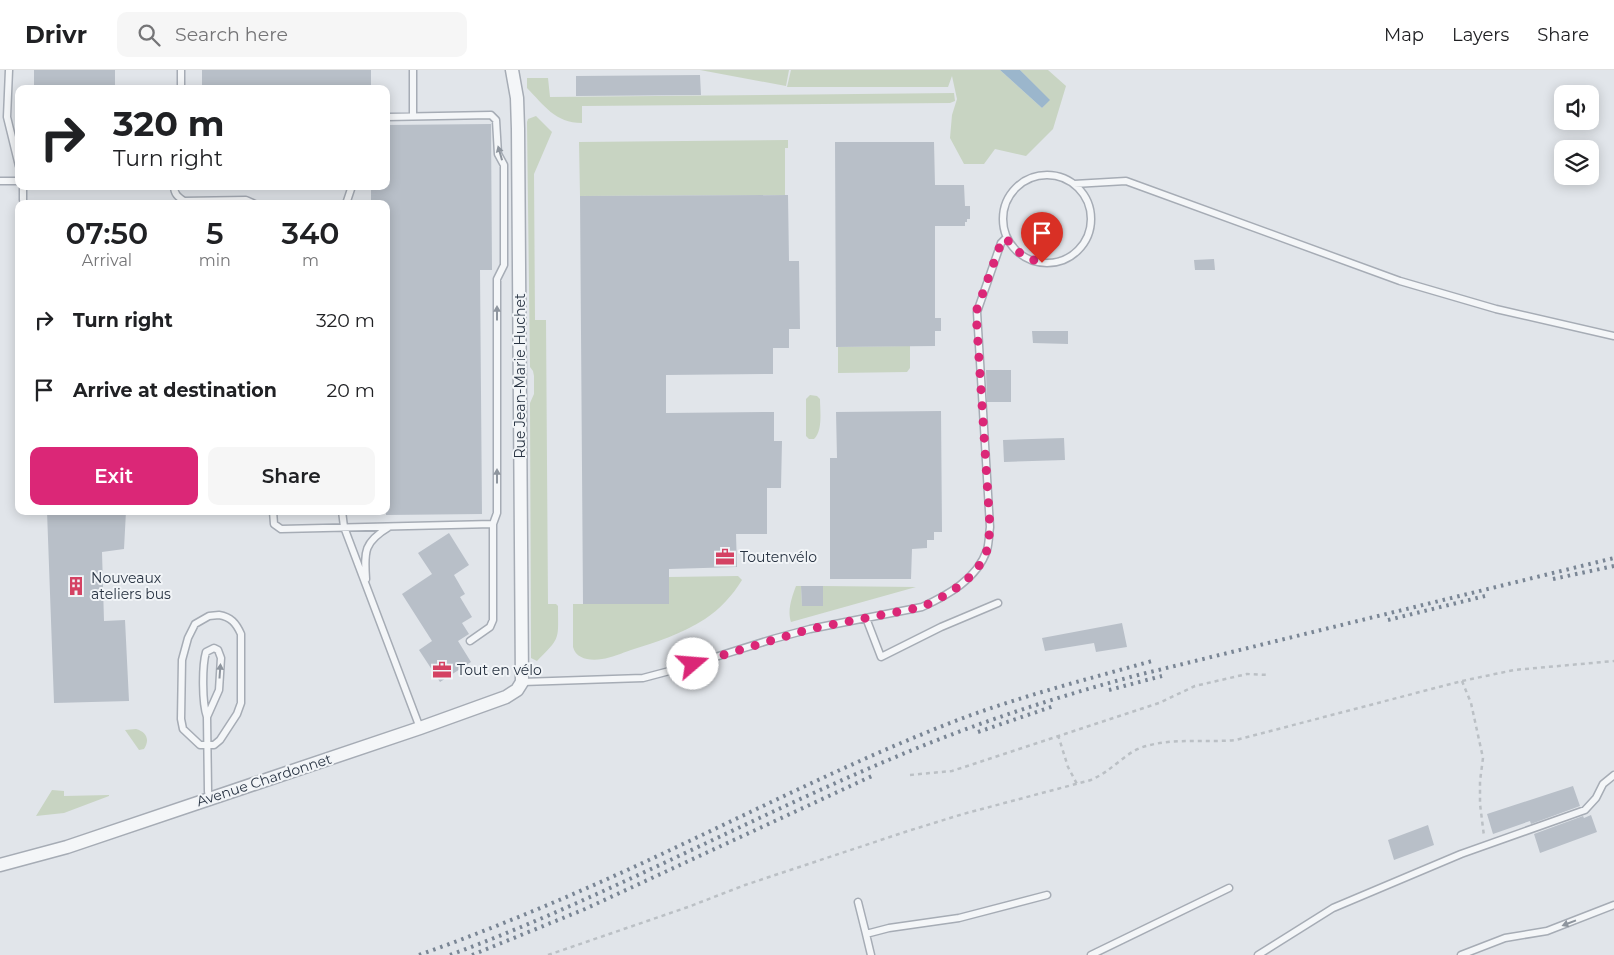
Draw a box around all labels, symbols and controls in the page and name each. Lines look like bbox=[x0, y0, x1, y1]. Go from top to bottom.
search box bbox=[117, 12, 467, 57]
text: Drivr bbox=[25, 20, 87, 49]
icon: search bbox=[135, 21, 163, 49]
text: Search here bbox=[175, 23, 288, 46]
text: Map bbox=[1384, 24, 1424, 46]
text: Layers bbox=[1452, 24, 1509, 46]
text: Share bbox=[1537, 24, 1589, 46]
map controls bbox=[1554, 85, 1599, 185]
button: sound bbox=[1554, 85, 1599, 130]
text: 320 m bbox=[113, 102, 225, 145]
icon: right bbox=[30, 105, 95, 170]
button: layers bbox=[1554, 140, 1599, 185]
text: Turn right bbox=[113, 145, 223, 172]
one-way arrow bbox=[495, 146, 503, 161]
pin bbox=[1021, 212, 1063, 263]
text: 07:50 bbox=[66, 215, 148, 252]
text: 5 bbox=[206, 215, 224, 252]
text: 340 bbox=[281, 215, 339, 252]
icon: arrive bbox=[1028, 219, 1056, 247]
text: Arrival bbox=[82, 251, 132, 270]
text: min bbox=[199, 251, 231, 270]
text: m bbox=[302, 251, 319, 270]
street label: Rue Jean-Marie Huchet bbox=[511, 293, 529, 459]
one-way arrow bbox=[493, 305, 501, 321]
icon: right bbox=[30, 306, 58, 334]
text: Turn right bbox=[73, 309, 173, 332]
text: 320 m bbox=[316, 309, 375, 332]
icon: arrive bbox=[30, 376, 58, 404]
text: Arrive at destination bbox=[73, 379, 277, 402]
text: 20 m bbox=[327, 379, 375, 402]
button: Exit bbox=[30, 447, 198, 505]
button: Share bbox=[208, 447, 375, 505]
one-way arrow bbox=[493, 467, 501, 483]
office icon: Toutenvélo bbox=[714, 546, 736, 568]
place label: Toutenvélo bbox=[740, 548, 817, 566]
place label: Nouveaux ateliers bus bbox=[91, 569, 171, 603]
building icon: Nouveaux ateliers bus bbox=[65, 575, 87, 597]
position arrow bbox=[666, 637, 718, 689]
office icon: Tout en vélo bbox=[431, 659, 453, 681]
place label: Tout en vélo bbox=[457, 661, 542, 679]
one-way arrow bbox=[217, 663, 225, 679]
street label: Avenue Chardonnet bbox=[194, 750, 334, 810]
one-way arrow bbox=[1561, 919, 1576, 927]

